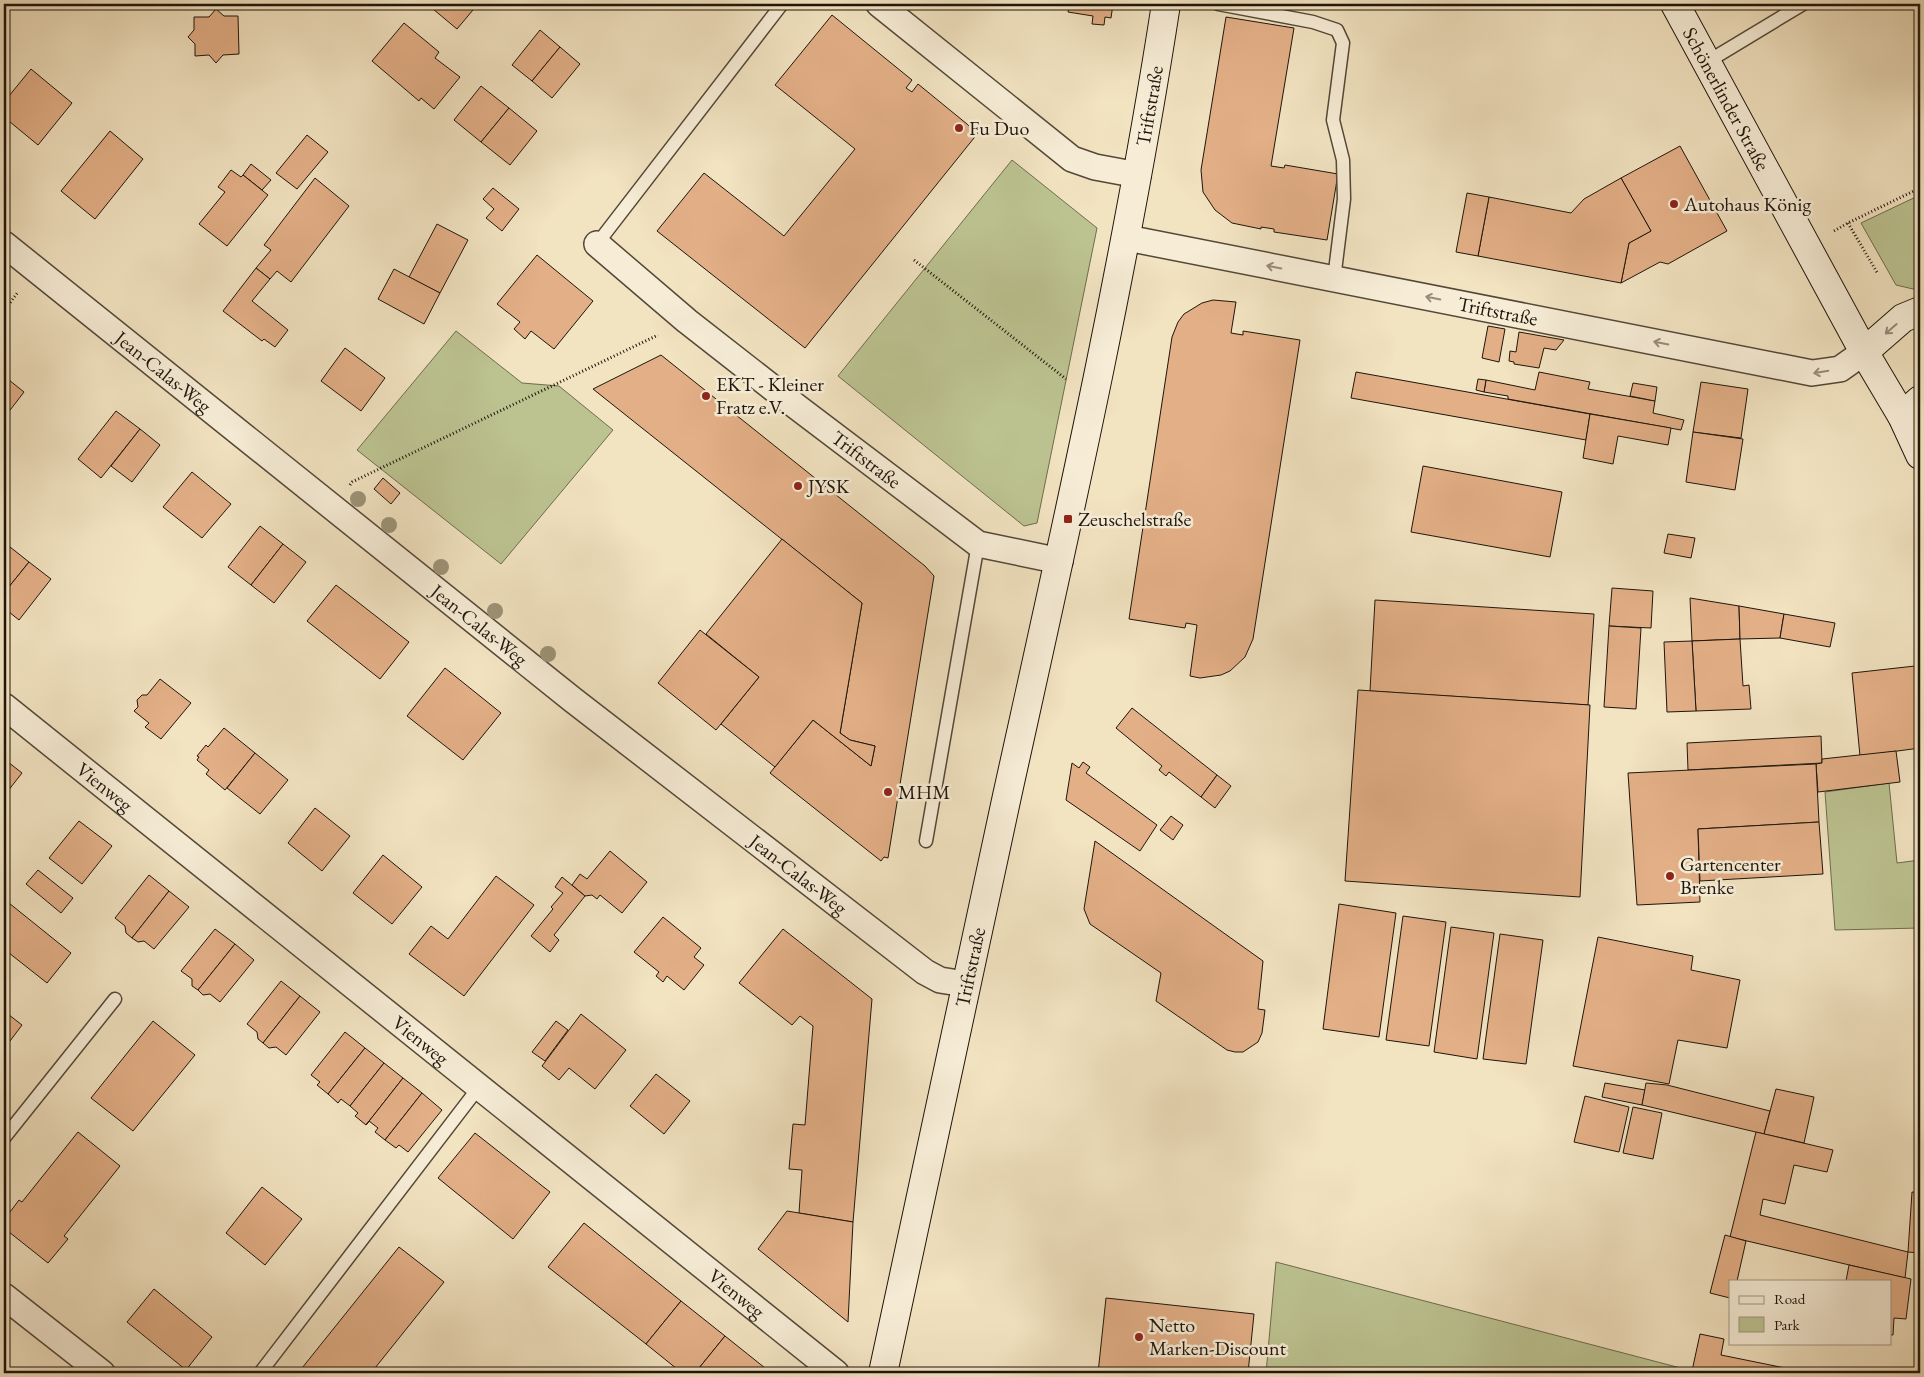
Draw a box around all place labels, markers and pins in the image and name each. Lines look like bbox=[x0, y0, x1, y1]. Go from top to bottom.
place label: Fu Duo bbox=[969, 115, 1029, 141]
marker: Fu Duo bbox=[953, 122, 965, 134]
place label: Autohaus König bbox=[1683, 191, 1812, 217]
marker: Autohaus König bbox=[1668, 198, 1680, 210]
place label: EKT - Kleiner Fratz e.V. bbox=[716, 371, 824, 420]
marker: EKT - Kleiner Fratz e.V. bbox=[700, 390, 712, 402]
place label: JYSK bbox=[806, 473, 850, 499]
marker: JYSK bbox=[792, 480, 804, 492]
place label: Zeuschelstraße bbox=[1078, 506, 1191, 532]
marker: Zeuschelstraße bbox=[1062, 513, 1074, 525]
place label: MHM bbox=[898, 779, 950, 805]
marker: MHM bbox=[882, 786, 894, 798]
place label: Gartencenter Brenke bbox=[1680, 851, 1781, 900]
marker: Gartencenter Brenke bbox=[1664, 870, 1676, 882]
place label: Netto Marken-Discount bbox=[1149, 1312, 1287, 1361]
marker: Netto Marken-Discount bbox=[1133, 1331, 1145, 1343]

